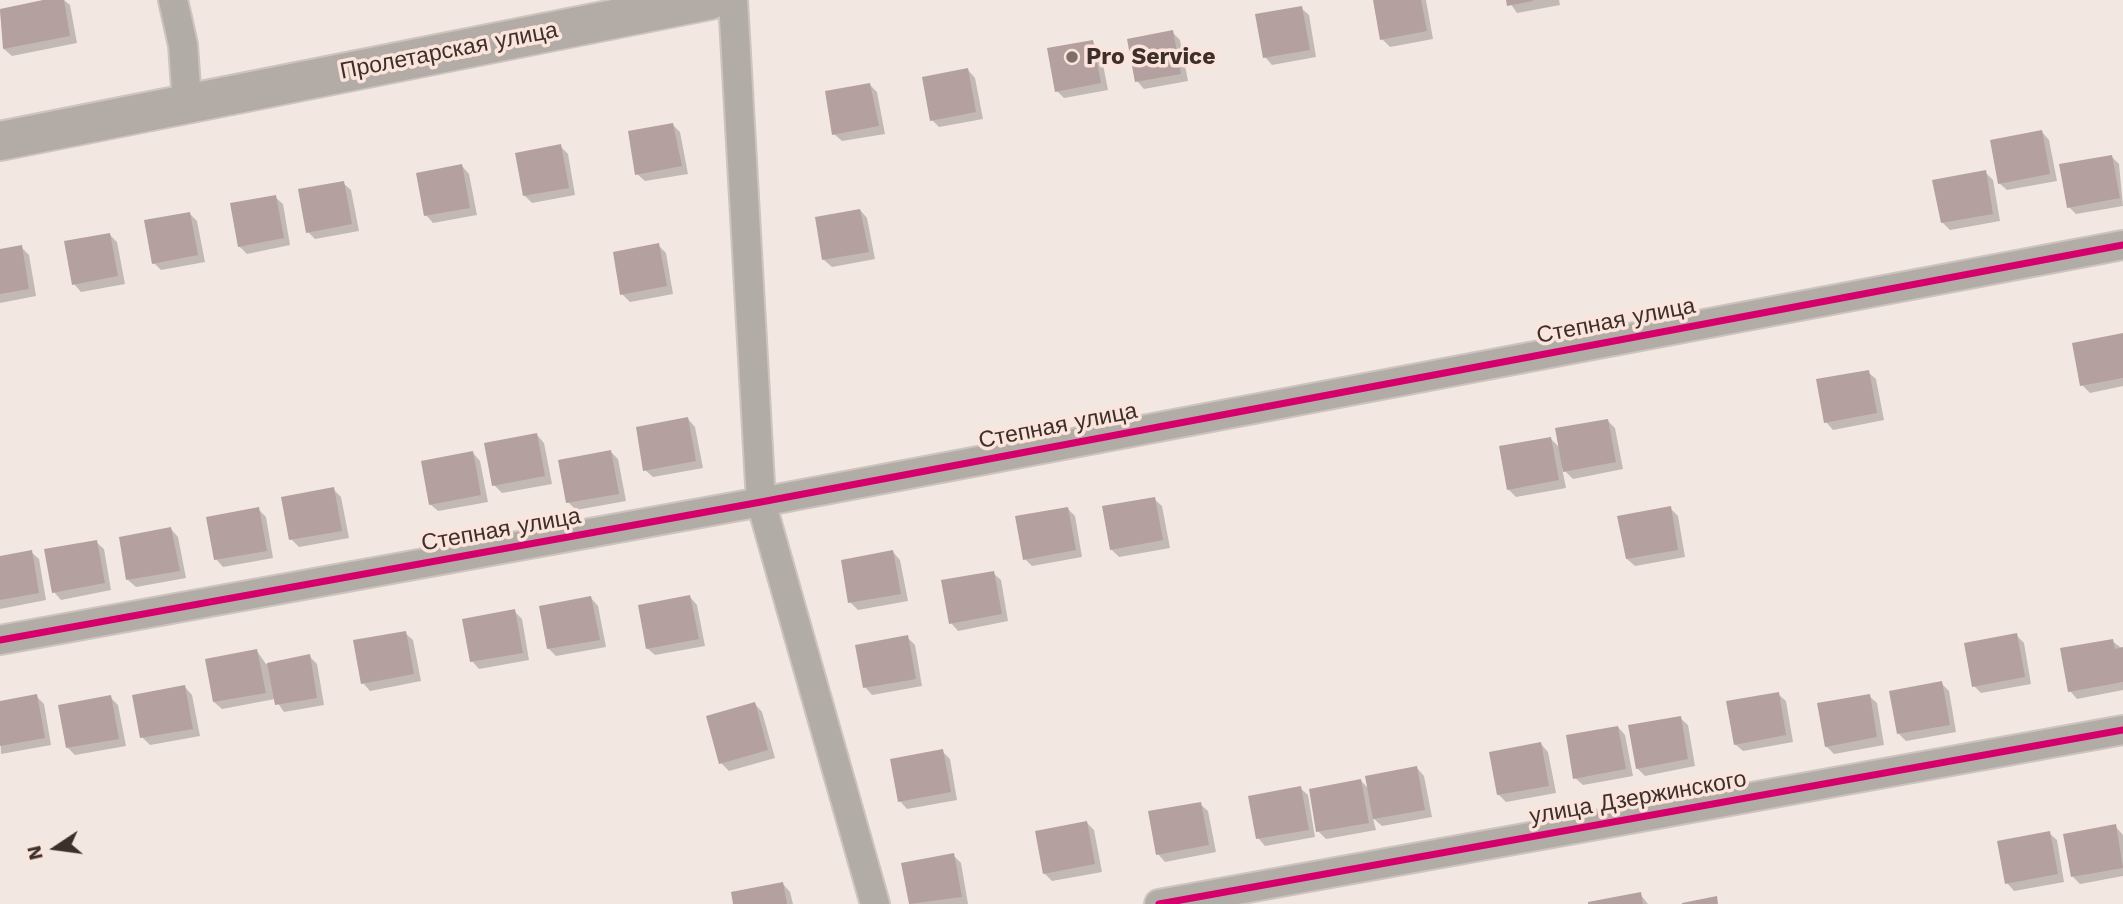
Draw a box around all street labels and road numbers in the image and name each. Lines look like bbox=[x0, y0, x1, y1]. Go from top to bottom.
street label: Пролетарская улица bbox=[338, 16, 560, 86]
street label: Степная улица bbox=[1534, 292, 1698, 350]
street label: Степная улица bbox=[976, 397, 1140, 455]
street label: Степная улица bbox=[419, 502, 583, 558]
street label: улица Дзержинского bbox=[1528, 765, 1748, 831]

